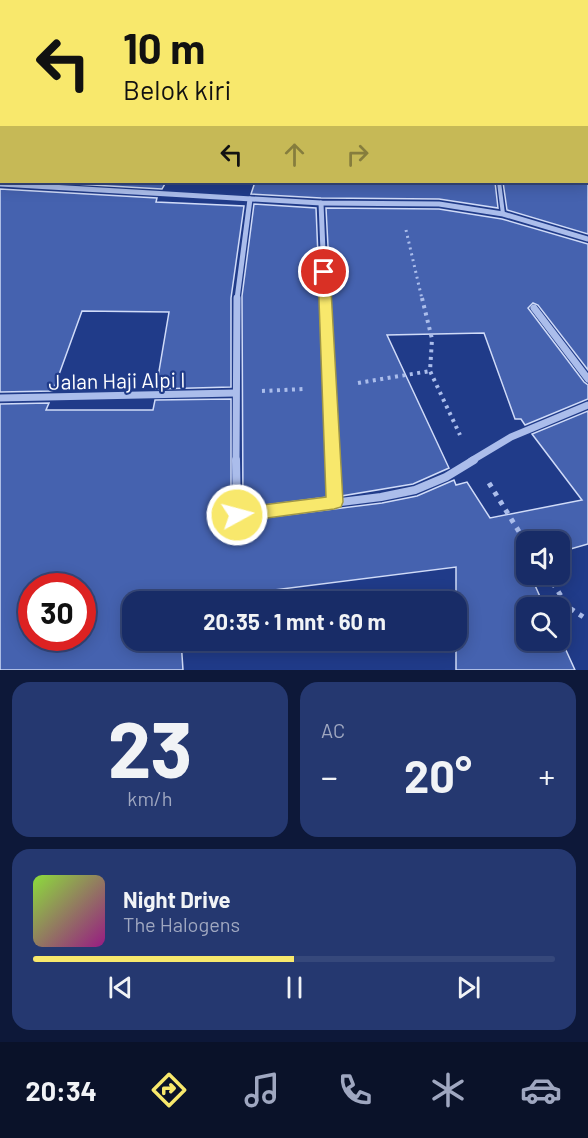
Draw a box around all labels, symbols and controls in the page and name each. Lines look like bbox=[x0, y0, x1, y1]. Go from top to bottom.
text: 10 m bbox=[123, 22, 205, 72]
icon: left bbox=[24, 24, 102, 102]
text: Belok kiri bbox=[123, 73, 231, 105]
icon: left bbox=[215, 138, 248, 171]
icon: ahead bbox=[278, 138, 311, 171]
icon: right bbox=[341, 138, 374, 171]
pin bbox=[298, 246, 349, 297]
icon: arrive bbox=[307, 255, 340, 288]
street label: Jalan Haji Alpi I bbox=[48, 366, 186, 394]
position arrow bbox=[205, 483, 269, 547]
map controls bbox=[516, 531, 570, 651]
button: sound bbox=[516, 531, 570, 585]
speed limit sign: 30 bbox=[18, 573, 96, 651]
button: search bbox=[516, 597, 570, 651]
text: 20:35 · 1 mnt · 60 m bbox=[203, 608, 386, 634]
text: 23 bbox=[108, 700, 192, 794]
text: AC bbox=[321, 718, 345, 742]
text: 20° bbox=[404, 748, 472, 802]
text: − bbox=[321, 756, 338, 796]
text: + bbox=[539, 756, 555, 796]
text: km/h bbox=[127, 786, 173, 810]
text: Night Drive bbox=[123, 886, 231, 912]
text: The Halogens bbox=[123, 912, 240, 936]
icon: previous bbox=[104, 971, 137, 1004]
icon: pause bbox=[278, 971, 311, 1004]
icon: next bbox=[452, 971, 485, 1004]
icon: directions bbox=[148, 1069, 190, 1111]
icon: music bbox=[241, 1069, 283, 1111]
icon: phone bbox=[334, 1069, 376, 1111]
icon: climate bbox=[427, 1069, 469, 1111]
icon: car bbox=[520, 1069, 562, 1111]
text: 20:34 bbox=[26, 1074, 97, 1106]

